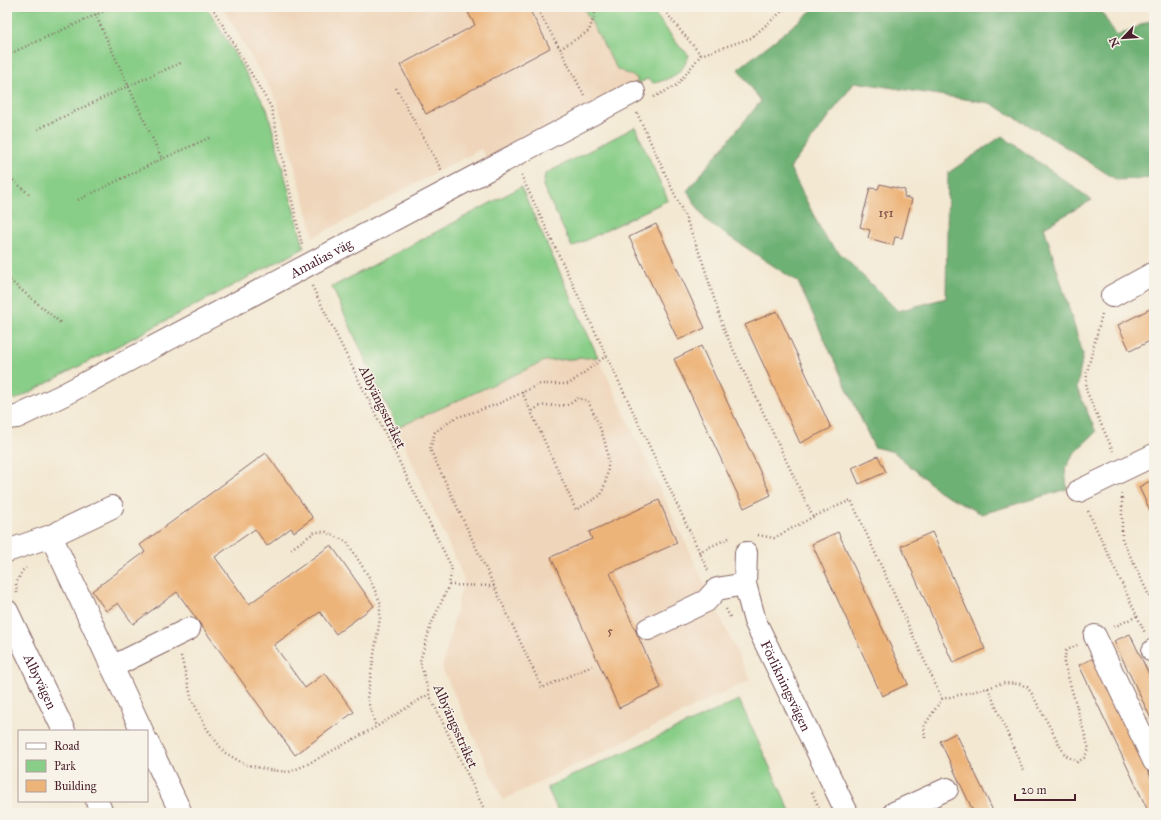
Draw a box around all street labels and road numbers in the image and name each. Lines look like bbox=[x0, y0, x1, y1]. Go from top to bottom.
street label: Amalias väg bbox=[286, 235, 356, 282]
street label: Albyängsstråket bbox=[355, 362, 410, 451]
street label: Förlikningsvägen bbox=[757, 638, 815, 734]
street label: Albyvägen bbox=[19, 650, 61, 712]
street label: Albyängsstråket bbox=[429, 681, 482, 771]

